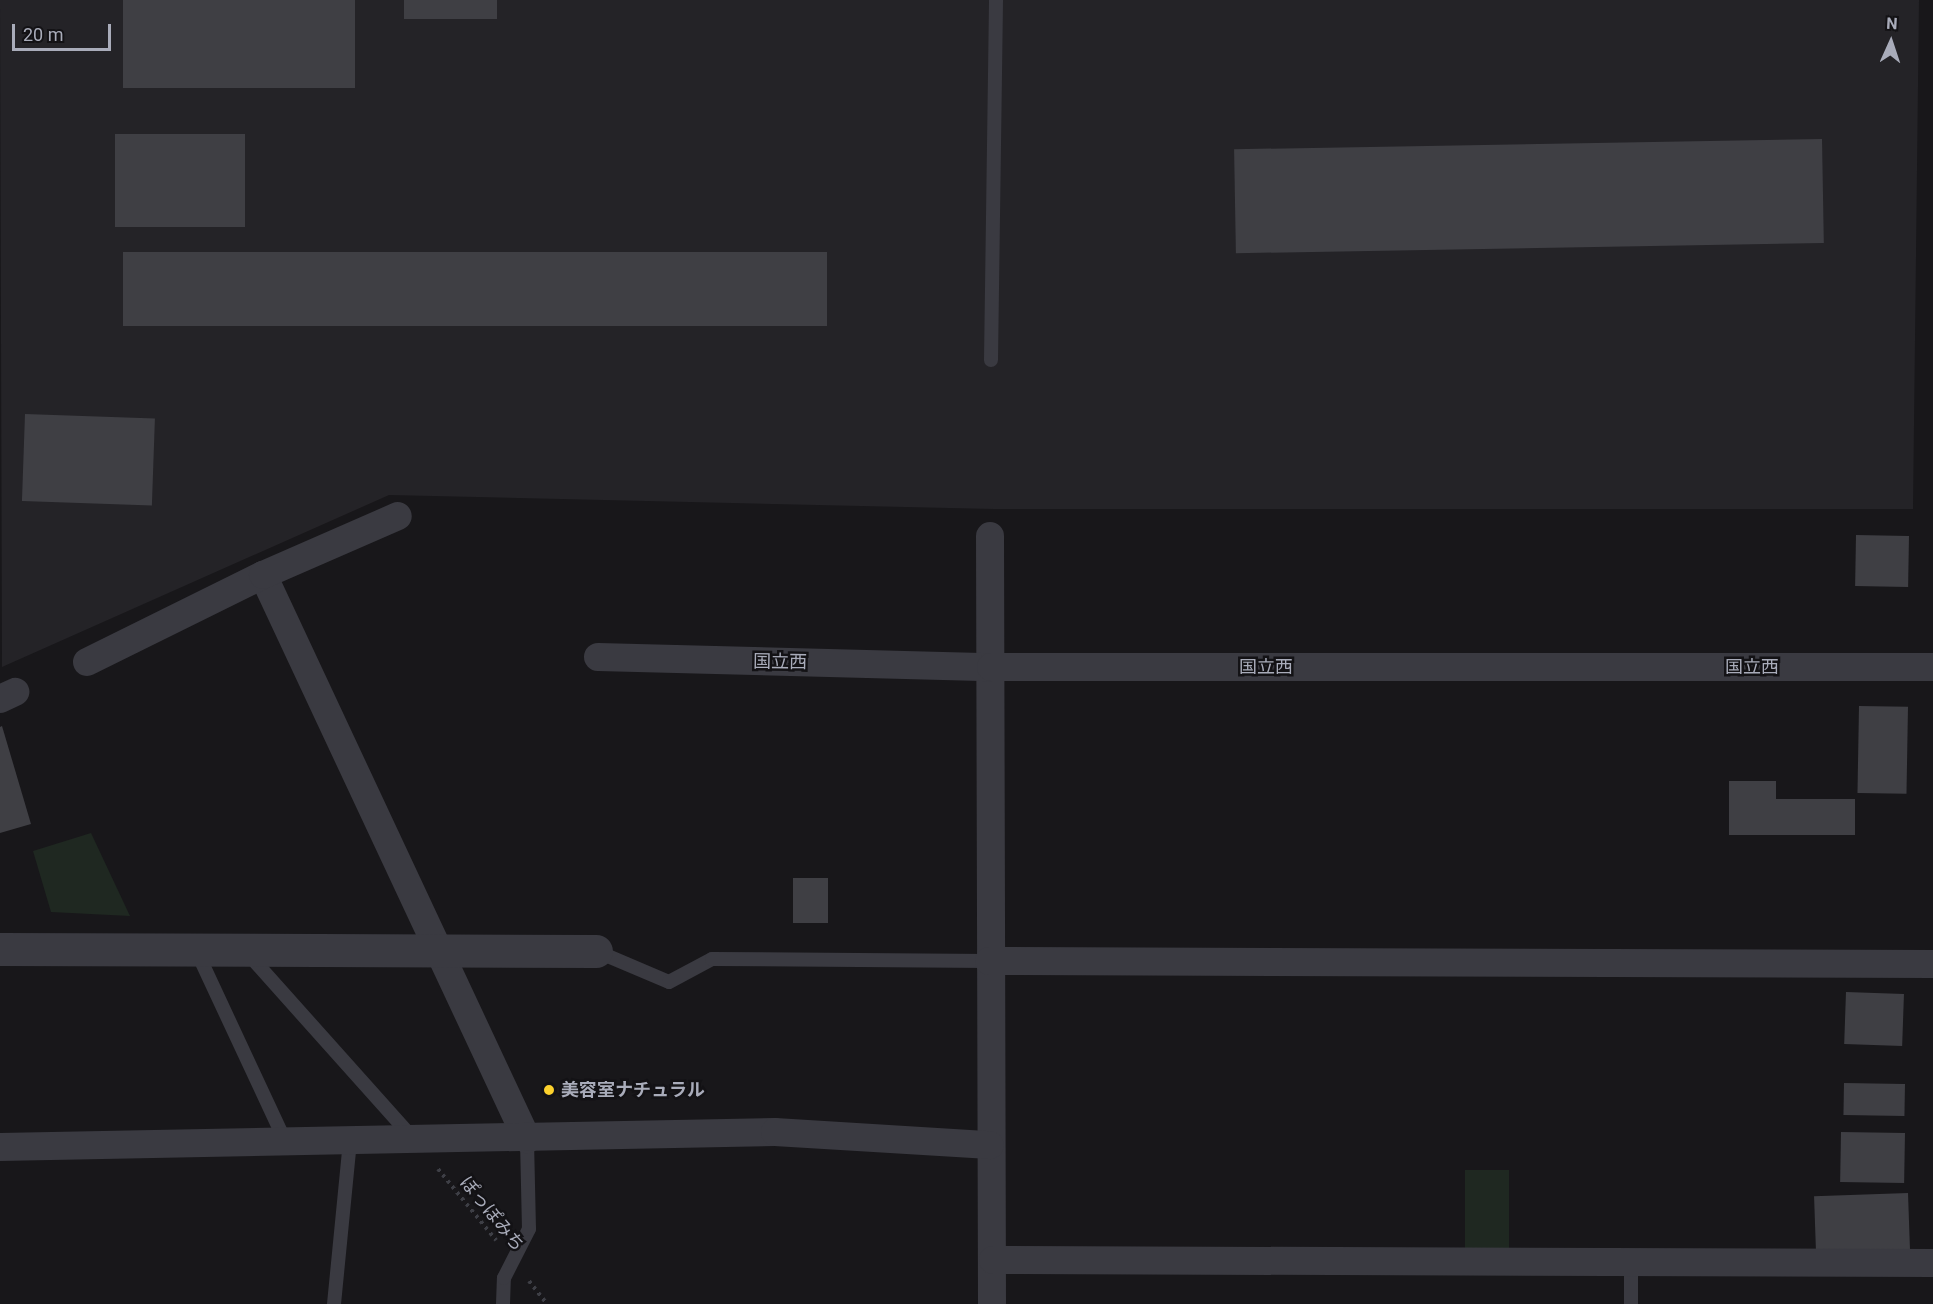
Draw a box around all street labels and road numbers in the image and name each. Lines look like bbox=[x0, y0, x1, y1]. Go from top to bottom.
street label: 国立西 bbox=[753, 651, 807, 673]
street label: 国立西 bbox=[1239, 656, 1293, 678]
street label: 国立西 bbox=[1725, 656, 1779, 678]
street label: ぽっぽみち bbox=[455, 1172, 529, 1256]

